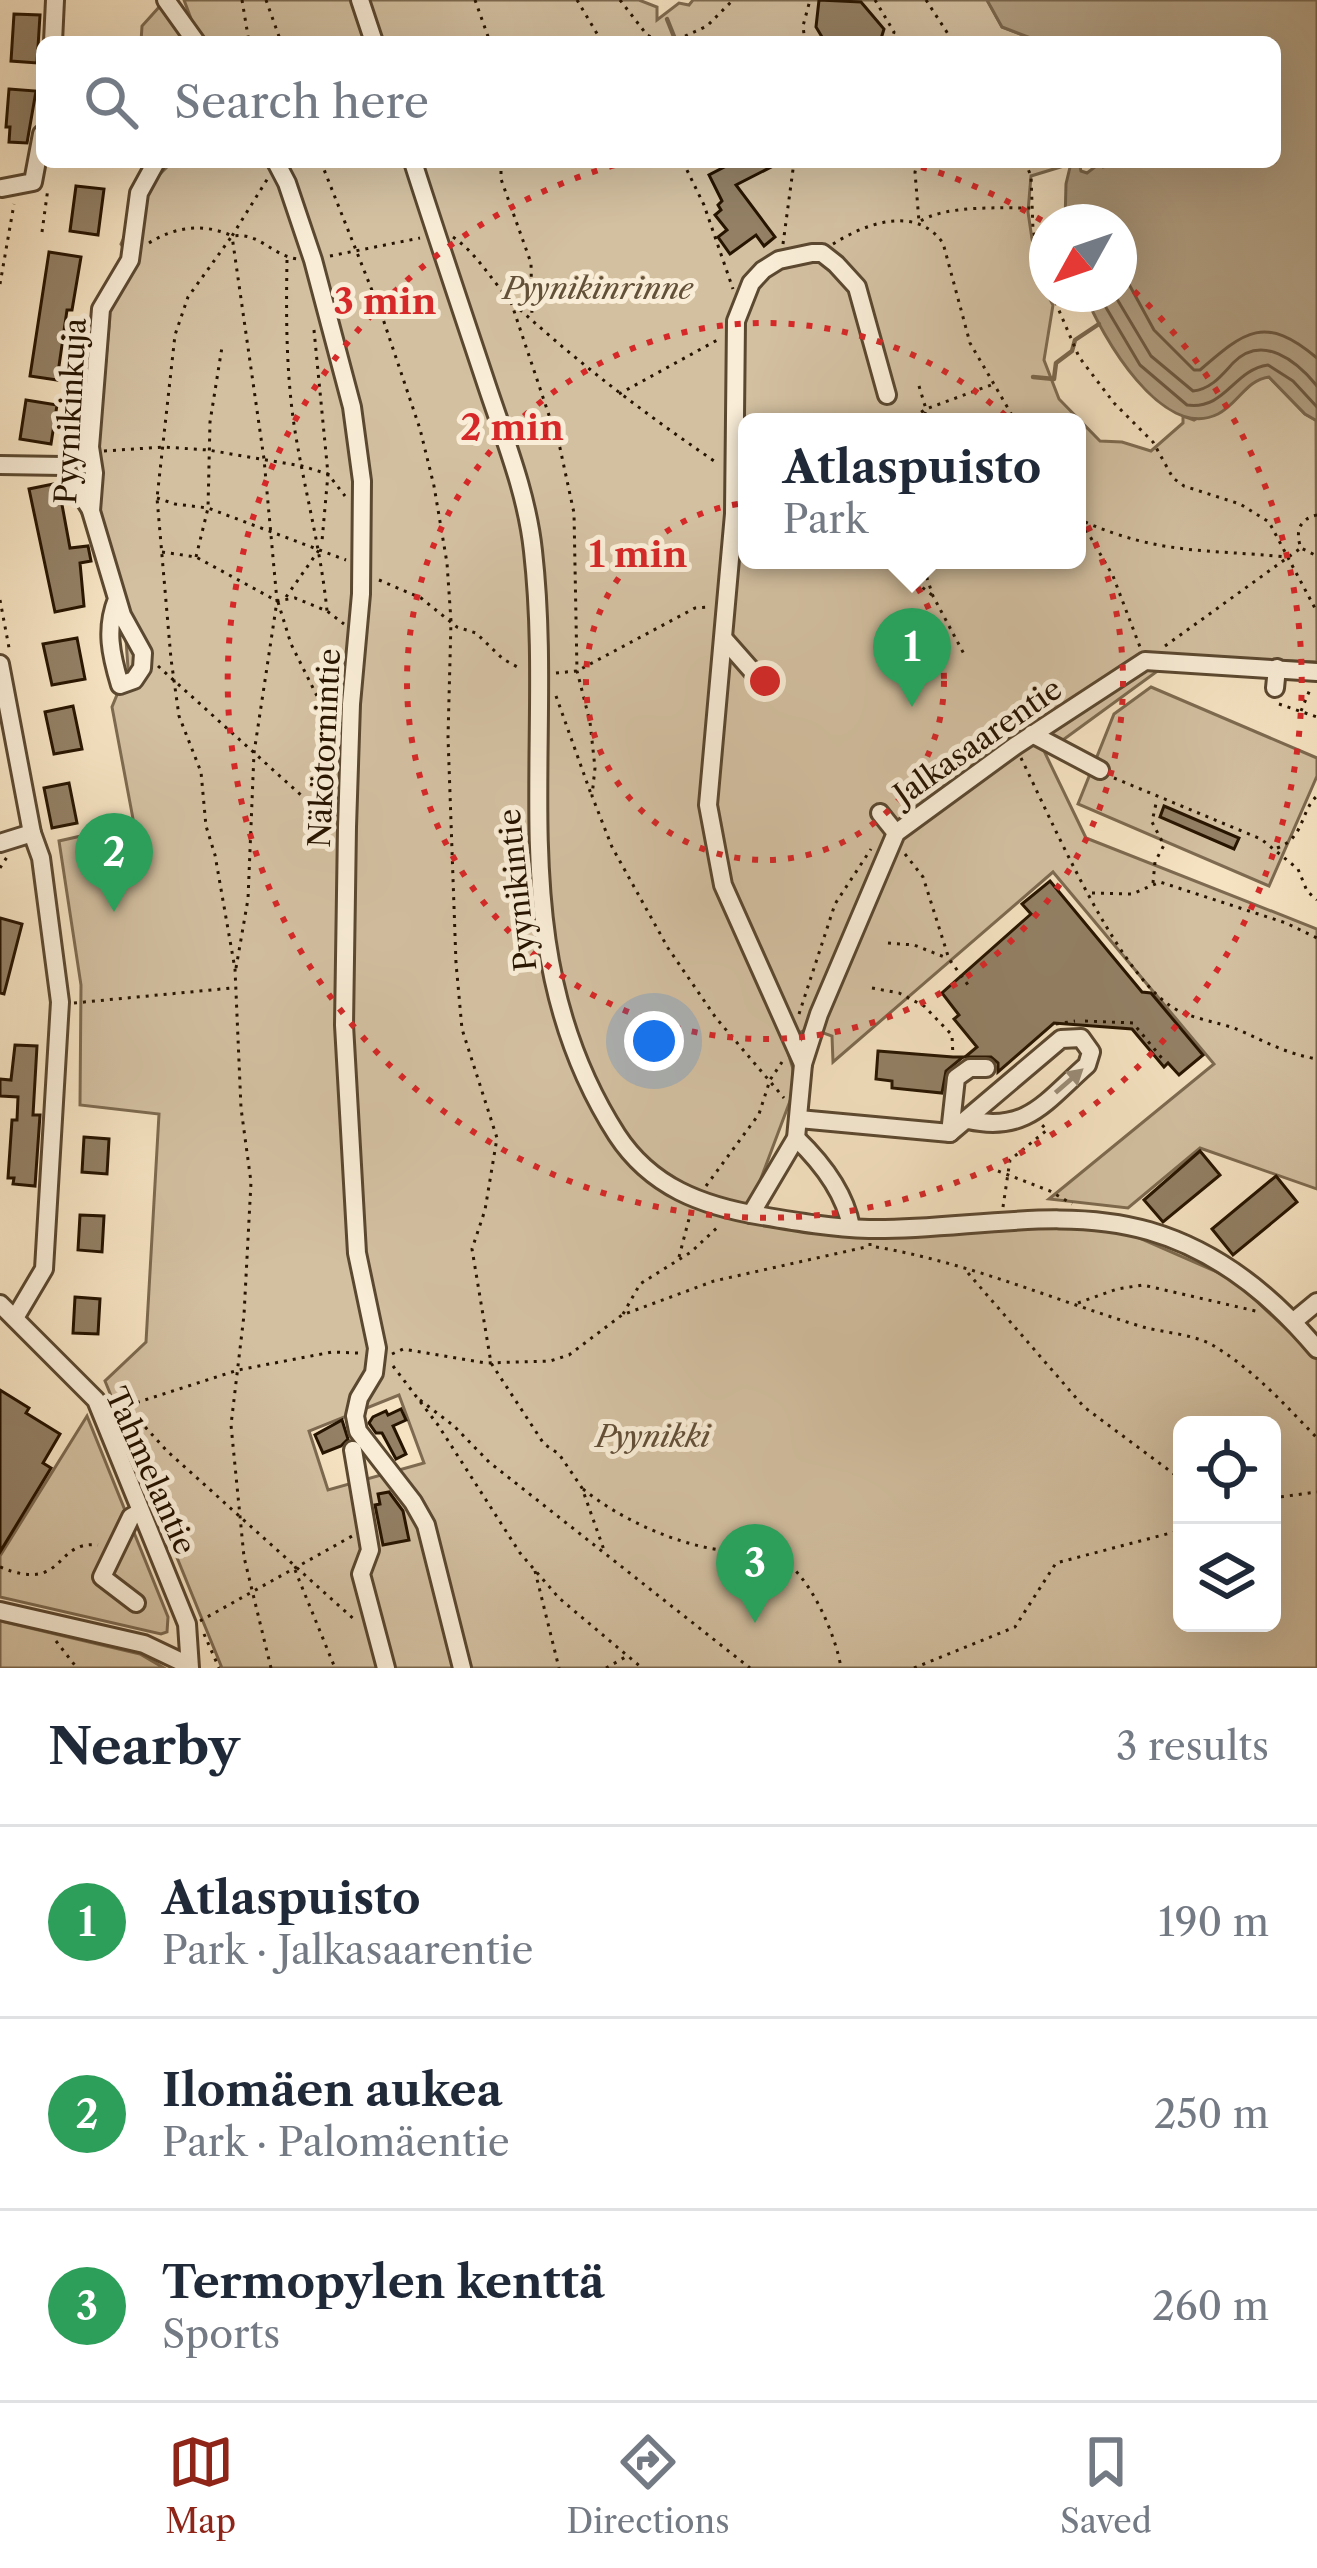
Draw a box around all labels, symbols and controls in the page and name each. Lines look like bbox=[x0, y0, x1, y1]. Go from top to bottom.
search box bbox=[36, 36, 1281, 168]
icon: search bbox=[78, 69, 144, 135]
text: Search here bbox=[174, 74, 429, 130]
north arrow bbox=[1029, 204, 1137, 312]
park label: Pyynikinrinne bbox=[501, 270, 695, 307]
text: 3 min bbox=[334, 279, 437, 323]
street label: Pyynikinkuja bbox=[47, 317, 94, 505]
text: 2 min bbox=[460, 405, 564, 449]
popup bbox=[738, 413, 1086, 569]
text: Atlaspuisto bbox=[783, 439, 1041, 495]
text: Park bbox=[783, 495, 867, 543]
text: 1 min bbox=[589, 532, 688, 576]
pin: 1 bbox=[873, 608, 951, 707]
street label: Näkötornintie bbox=[301, 648, 348, 848]
centre of rings bbox=[744, 660, 786, 702]
street label: Jalkasaarentie bbox=[883, 670, 1069, 815]
street label: Pyynikintie bbox=[491, 807, 544, 973]
pin: 2 bbox=[75, 813, 153, 912]
your location bbox=[624, 1011, 684, 1071]
one-way arrow bbox=[1054, 1068, 1084, 1094]
street label: Tahmelantie bbox=[97, 1382, 204, 1560]
map controls bbox=[1173, 1416, 1281, 1632]
button: locate bbox=[1173, 1416, 1281, 1524]
park label: Pyynikki bbox=[594, 1418, 712, 1455]
pin: 3 bbox=[716, 1524, 794, 1623]
button: layers bbox=[1173, 1524, 1281, 1632]
text: Nearby bbox=[48, 1715, 240, 1777]
text: 3 results bbox=[1116, 1722, 1269, 1770]
text: Atlaspuisto bbox=[162, 1870, 421, 1926]
text: 1 bbox=[78, 1898, 96, 1946]
text: 190 m bbox=[1158, 1898, 1269, 1946]
text: Park · Jalkasaarentie bbox=[162, 1926, 533, 1974]
text: Ilomäen aukea bbox=[162, 2062, 503, 2118]
text: 2 bbox=[75, 2090, 99, 2138]
text: 250 m bbox=[1154, 2090, 1269, 2138]
text: Park · Palomäentie bbox=[162, 2118, 510, 2166]
text: Termopylen kenttä bbox=[162, 2254, 605, 2310]
text: 3 bbox=[76, 2282, 98, 2330]
text: 260 m bbox=[1152, 2282, 1269, 2330]
text: Sports bbox=[162, 2310, 280, 2358]
tab: Map bbox=[165, 2429, 236, 2542]
tab: Directions bbox=[567, 2429, 730, 2542]
tab: Saved bbox=[1060, 2429, 1152, 2542]

